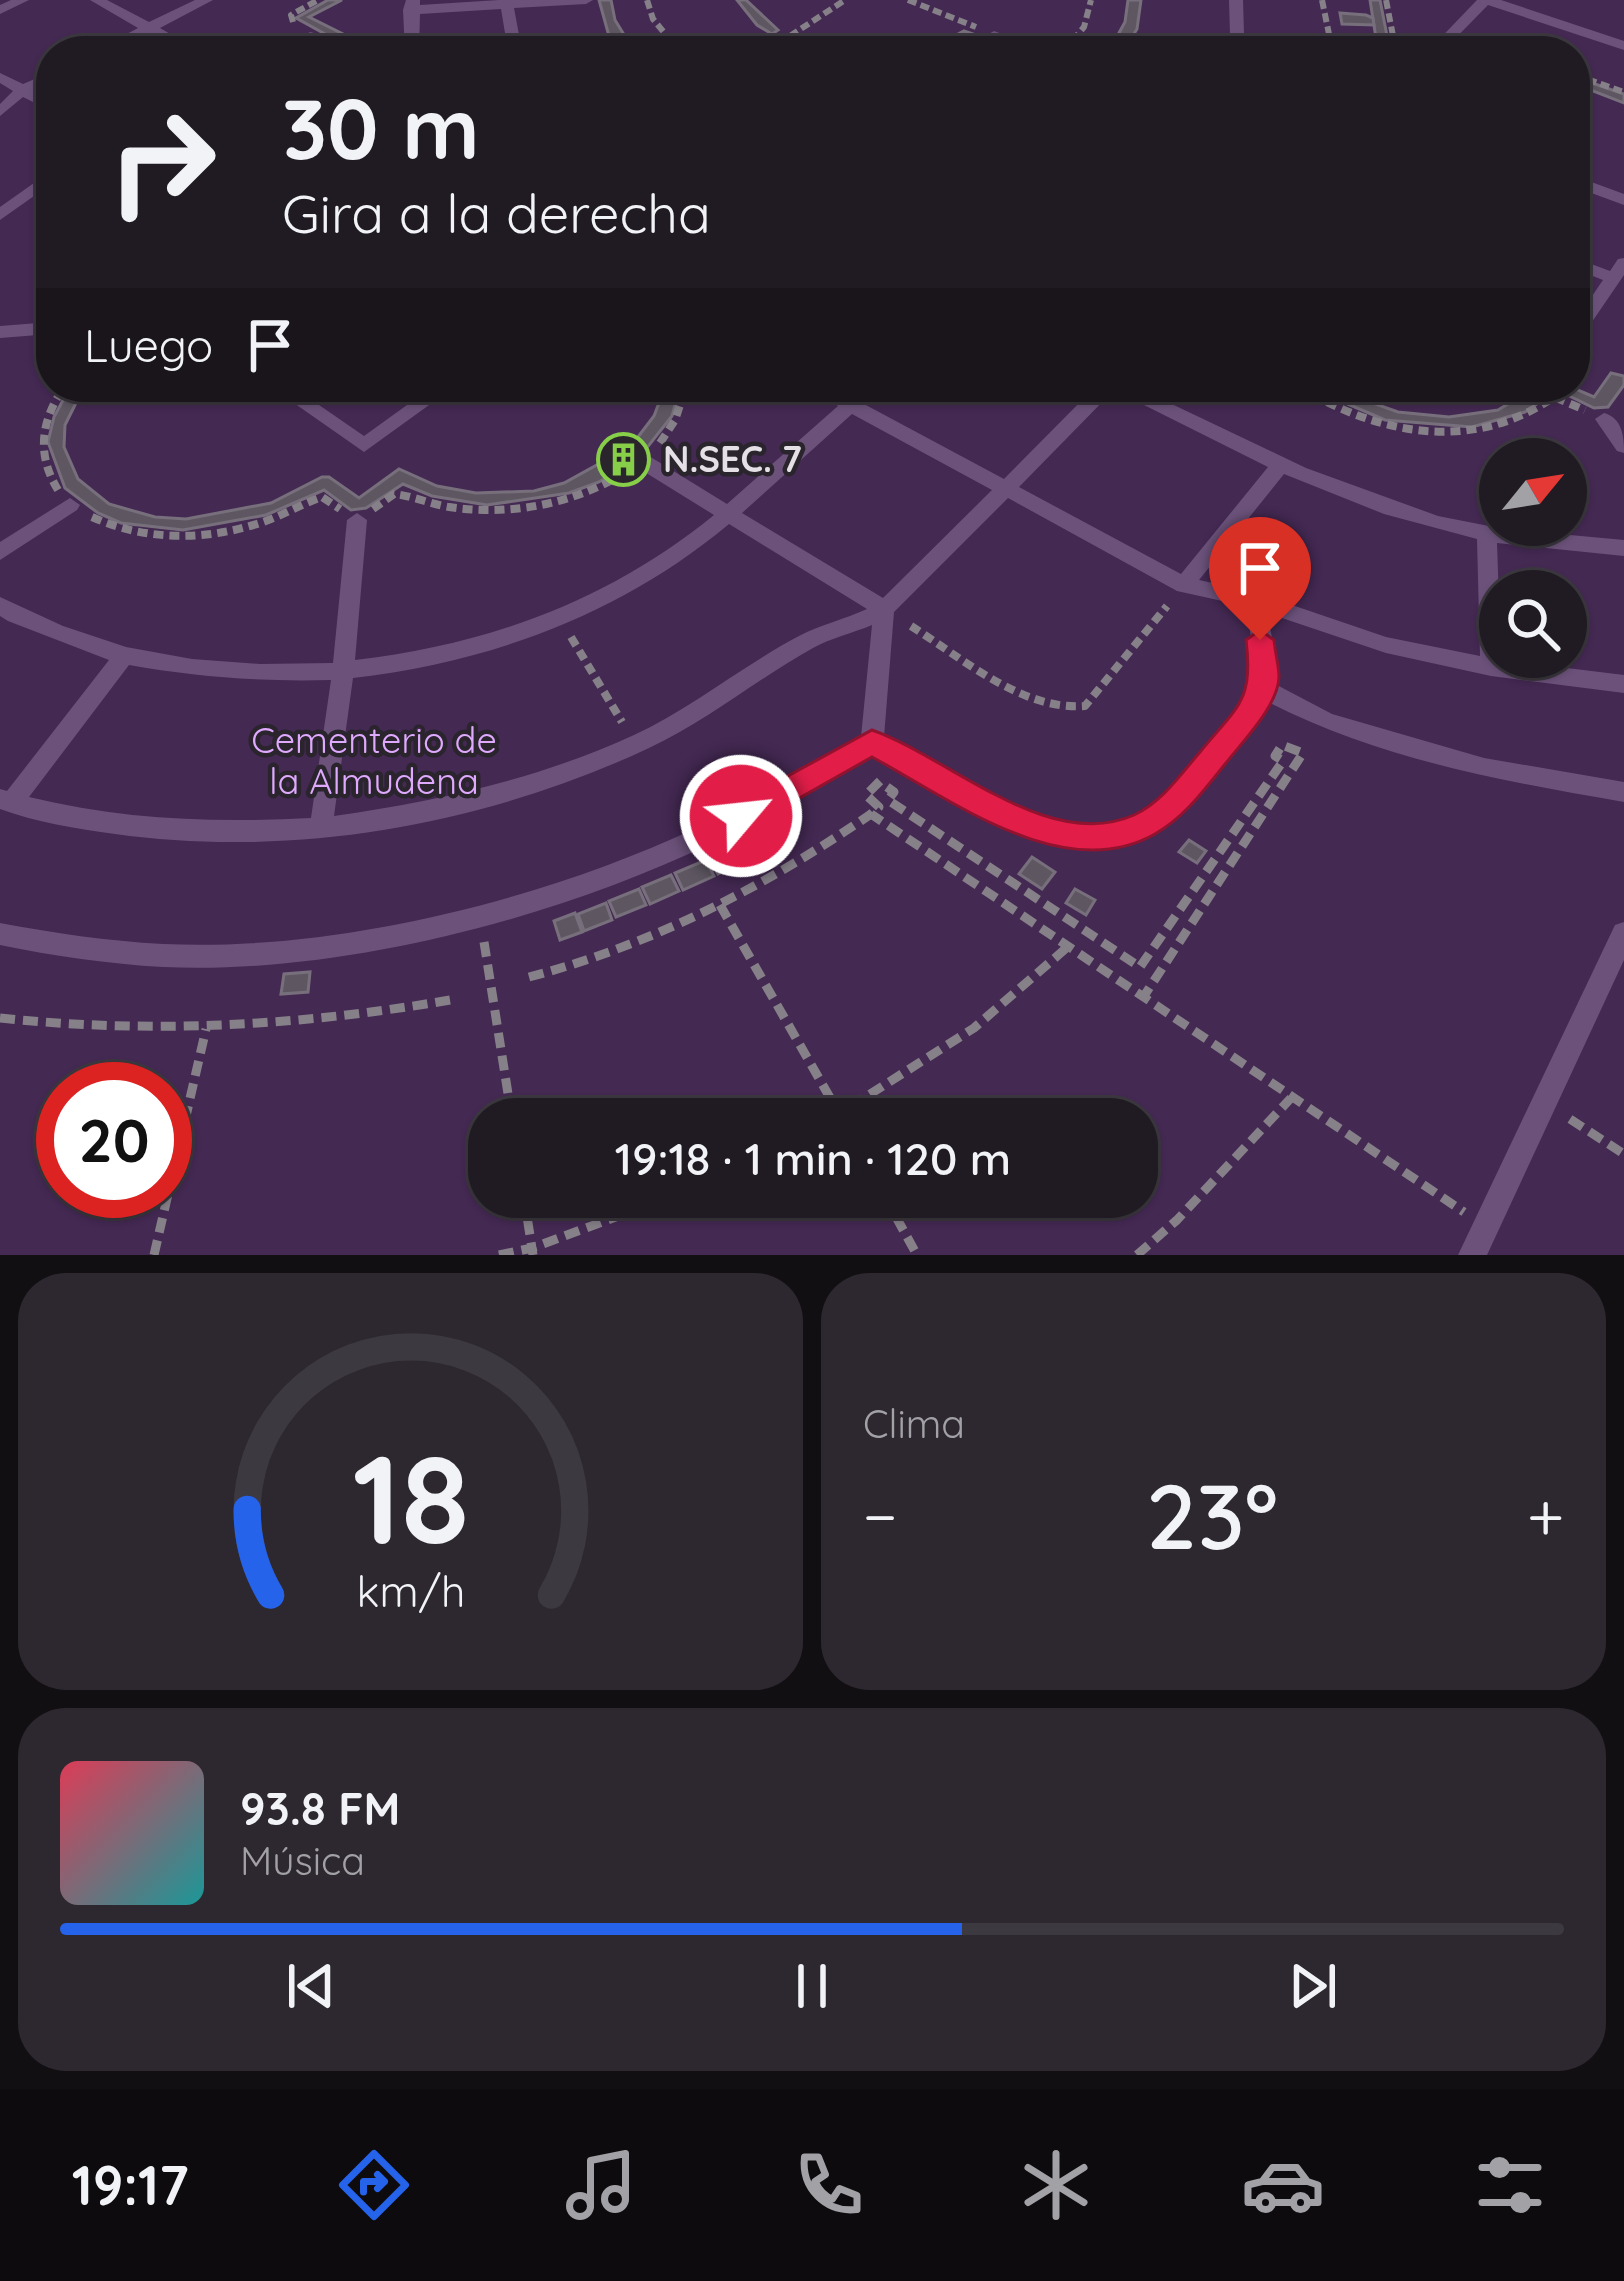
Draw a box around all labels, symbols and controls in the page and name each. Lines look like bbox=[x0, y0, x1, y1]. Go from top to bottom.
text: 30 m bbox=[282, 75, 480, 180]
icon: right bbox=[84, 84, 240, 240]
text: Gira a la derecha bbox=[282, 179, 711, 247]
icon: arrive bbox=[237, 312, 303, 378]
text: Luego bbox=[84, 317, 213, 373]
building icon: N.SEC. 7 bbox=[596, 431, 652, 487]
place label: N.SEC. 7 bbox=[663, 436, 802, 481]
north arrow bbox=[1479, 438, 1587, 546]
map controls bbox=[1479, 438, 1587, 678]
pin bbox=[1209, 517, 1311, 640]
icon: arrive bbox=[1227, 535, 1293, 601]
button: search bbox=[1479, 570, 1587, 678]
park label: Cementerio de la Almudena bbox=[251, 717, 497, 803]
position arrow bbox=[678, 753, 804, 879]
speed limit sign: 20 bbox=[36, 1062, 192, 1218]
text: 19:18 · 1 min · 120 m bbox=[615, 1130, 1011, 1186]
text: Clima bbox=[863, 1399, 965, 1448]
text: 18 bbox=[352, 1419, 469, 1575]
text: 23° bbox=[1146, 1459, 1278, 1572]
text: − bbox=[863, 1474, 897, 1557]
text: + bbox=[1527, 1474, 1564, 1557]
text: km/h bbox=[356, 1563, 465, 1617]
text: 93.8 FM bbox=[240, 1780, 400, 1836]
text: Música bbox=[240, 1836, 365, 1885]
icon: previous bbox=[278, 1953, 344, 2019]
icon: pause bbox=[779, 1953, 845, 2019]
icon: next bbox=[1280, 1953, 1346, 2019]
icon: directions bbox=[332, 2143, 416, 2227]
icon: music bbox=[559, 2143, 643, 2227]
icon: phone bbox=[787, 2143, 871, 2227]
icon: climate bbox=[1014, 2143, 1098, 2227]
icon: car bbox=[1241, 2143, 1325, 2227]
icon: filters bbox=[1468, 2143, 1552, 2227]
text: 19:17 bbox=[72, 2151, 189, 2219]

